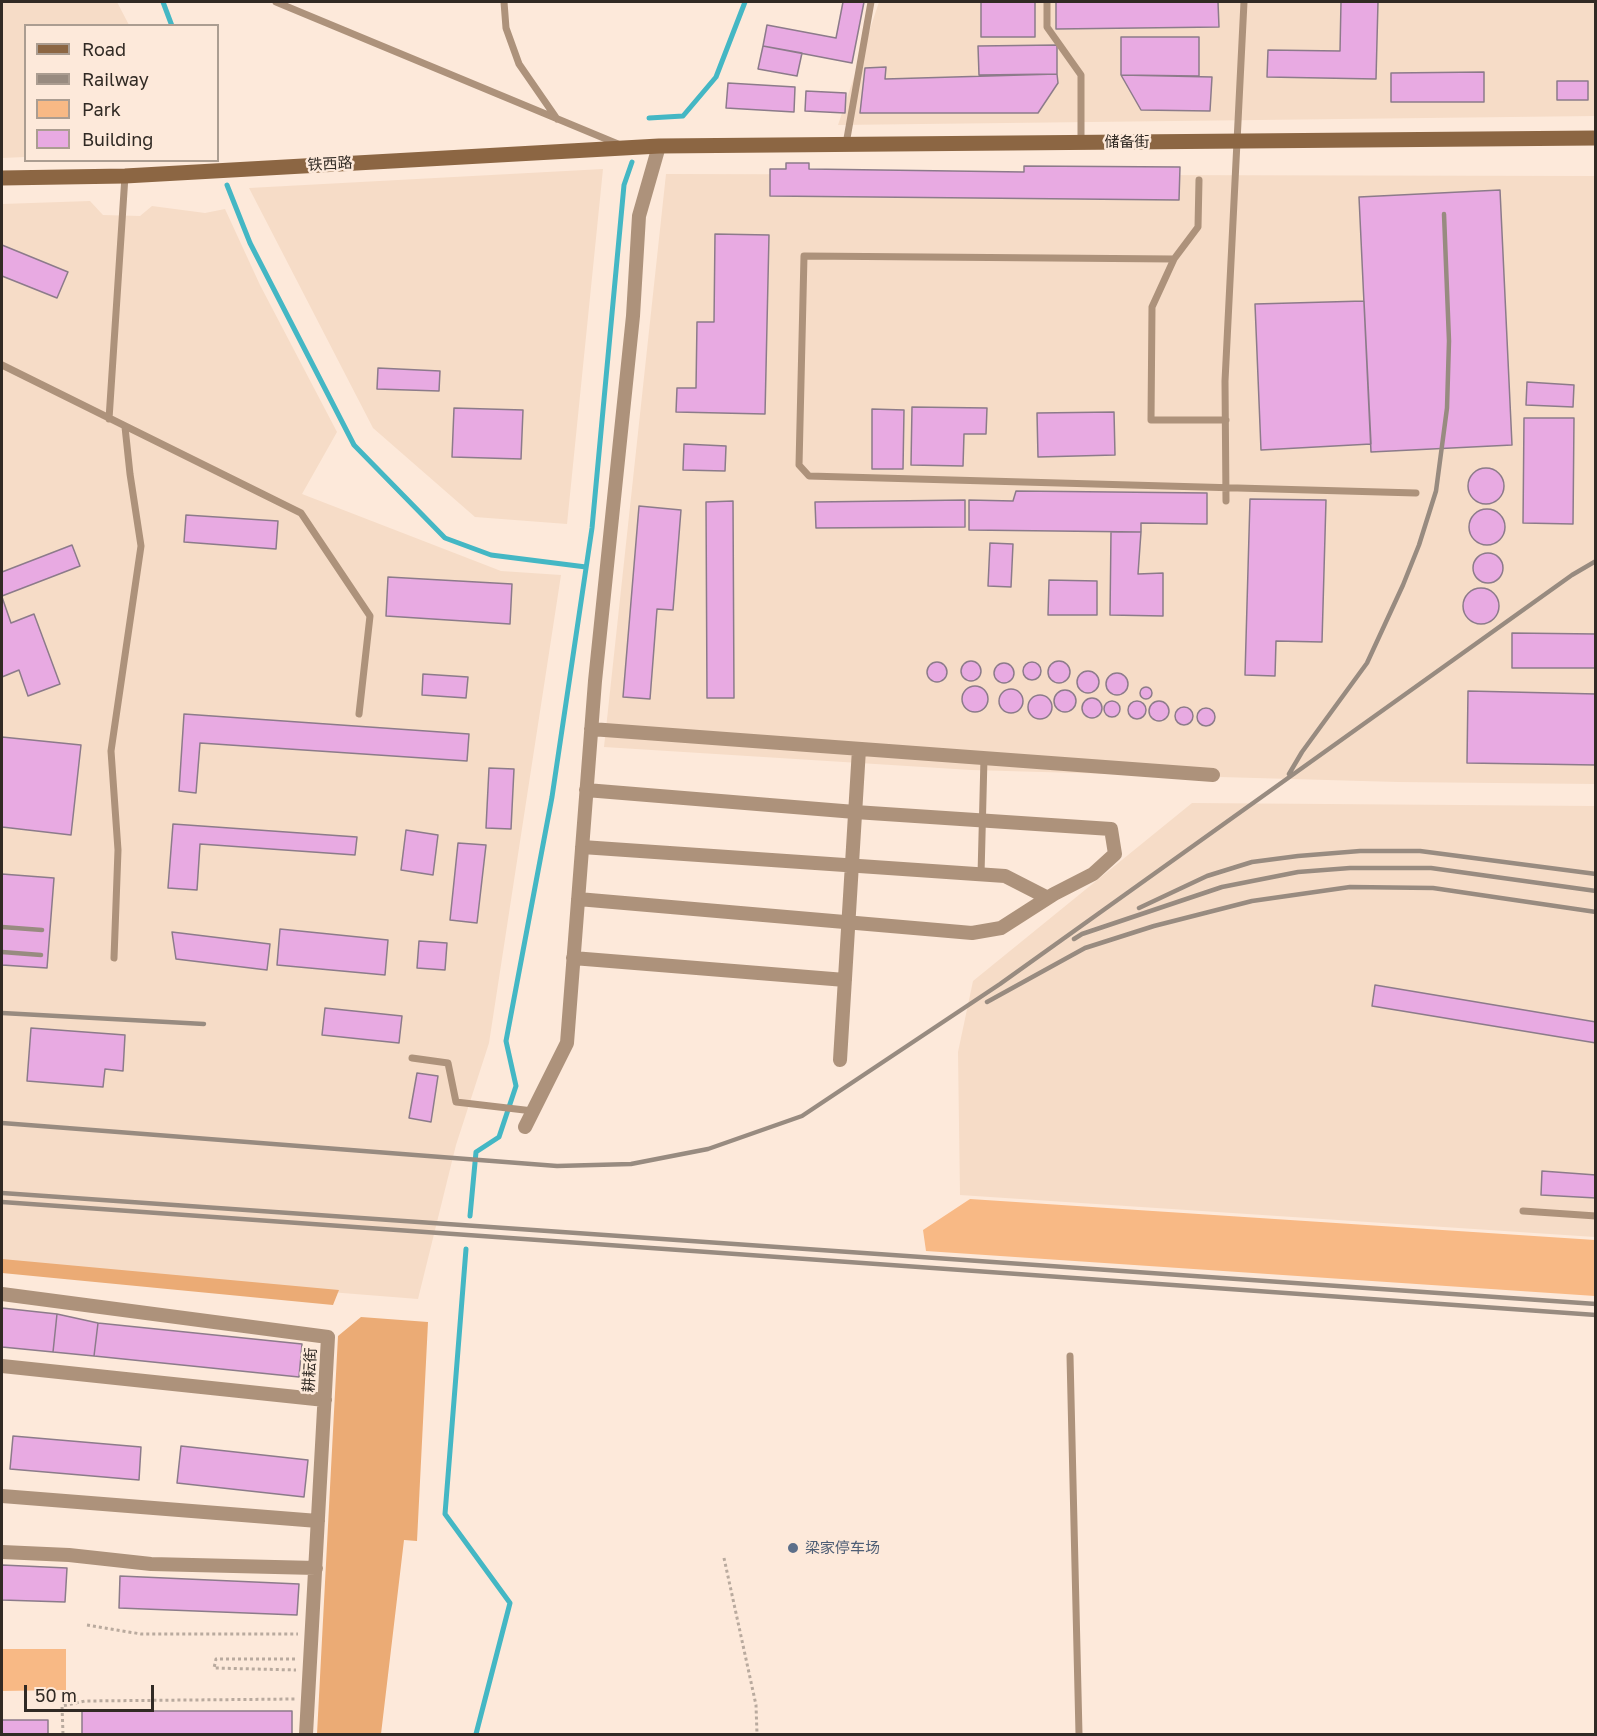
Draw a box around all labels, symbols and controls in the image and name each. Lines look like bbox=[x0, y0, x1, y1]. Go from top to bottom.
legend bbox=[24, 24, 219, 162]
text: Road bbox=[82, 38, 126, 60]
text: Railway bbox=[82, 68, 149, 90]
text: Park bbox=[82, 98, 121, 120]
text: Building bbox=[82, 128, 153, 150]
street label: 储备街 bbox=[1105, 133, 1149, 151]
street label: 铁西路 bbox=[307, 154, 353, 174]
street label: 耕耘街 bbox=[300, 1347, 320, 1393]
place label: 梁家停车场 bbox=[805, 1539, 880, 1557]
marker: 梁家停车场 bbox=[786, 1541, 800, 1555]
scale bar bbox=[27, 1673, 158, 1711]
text: 50 m bbox=[35, 1684, 77, 1706]

